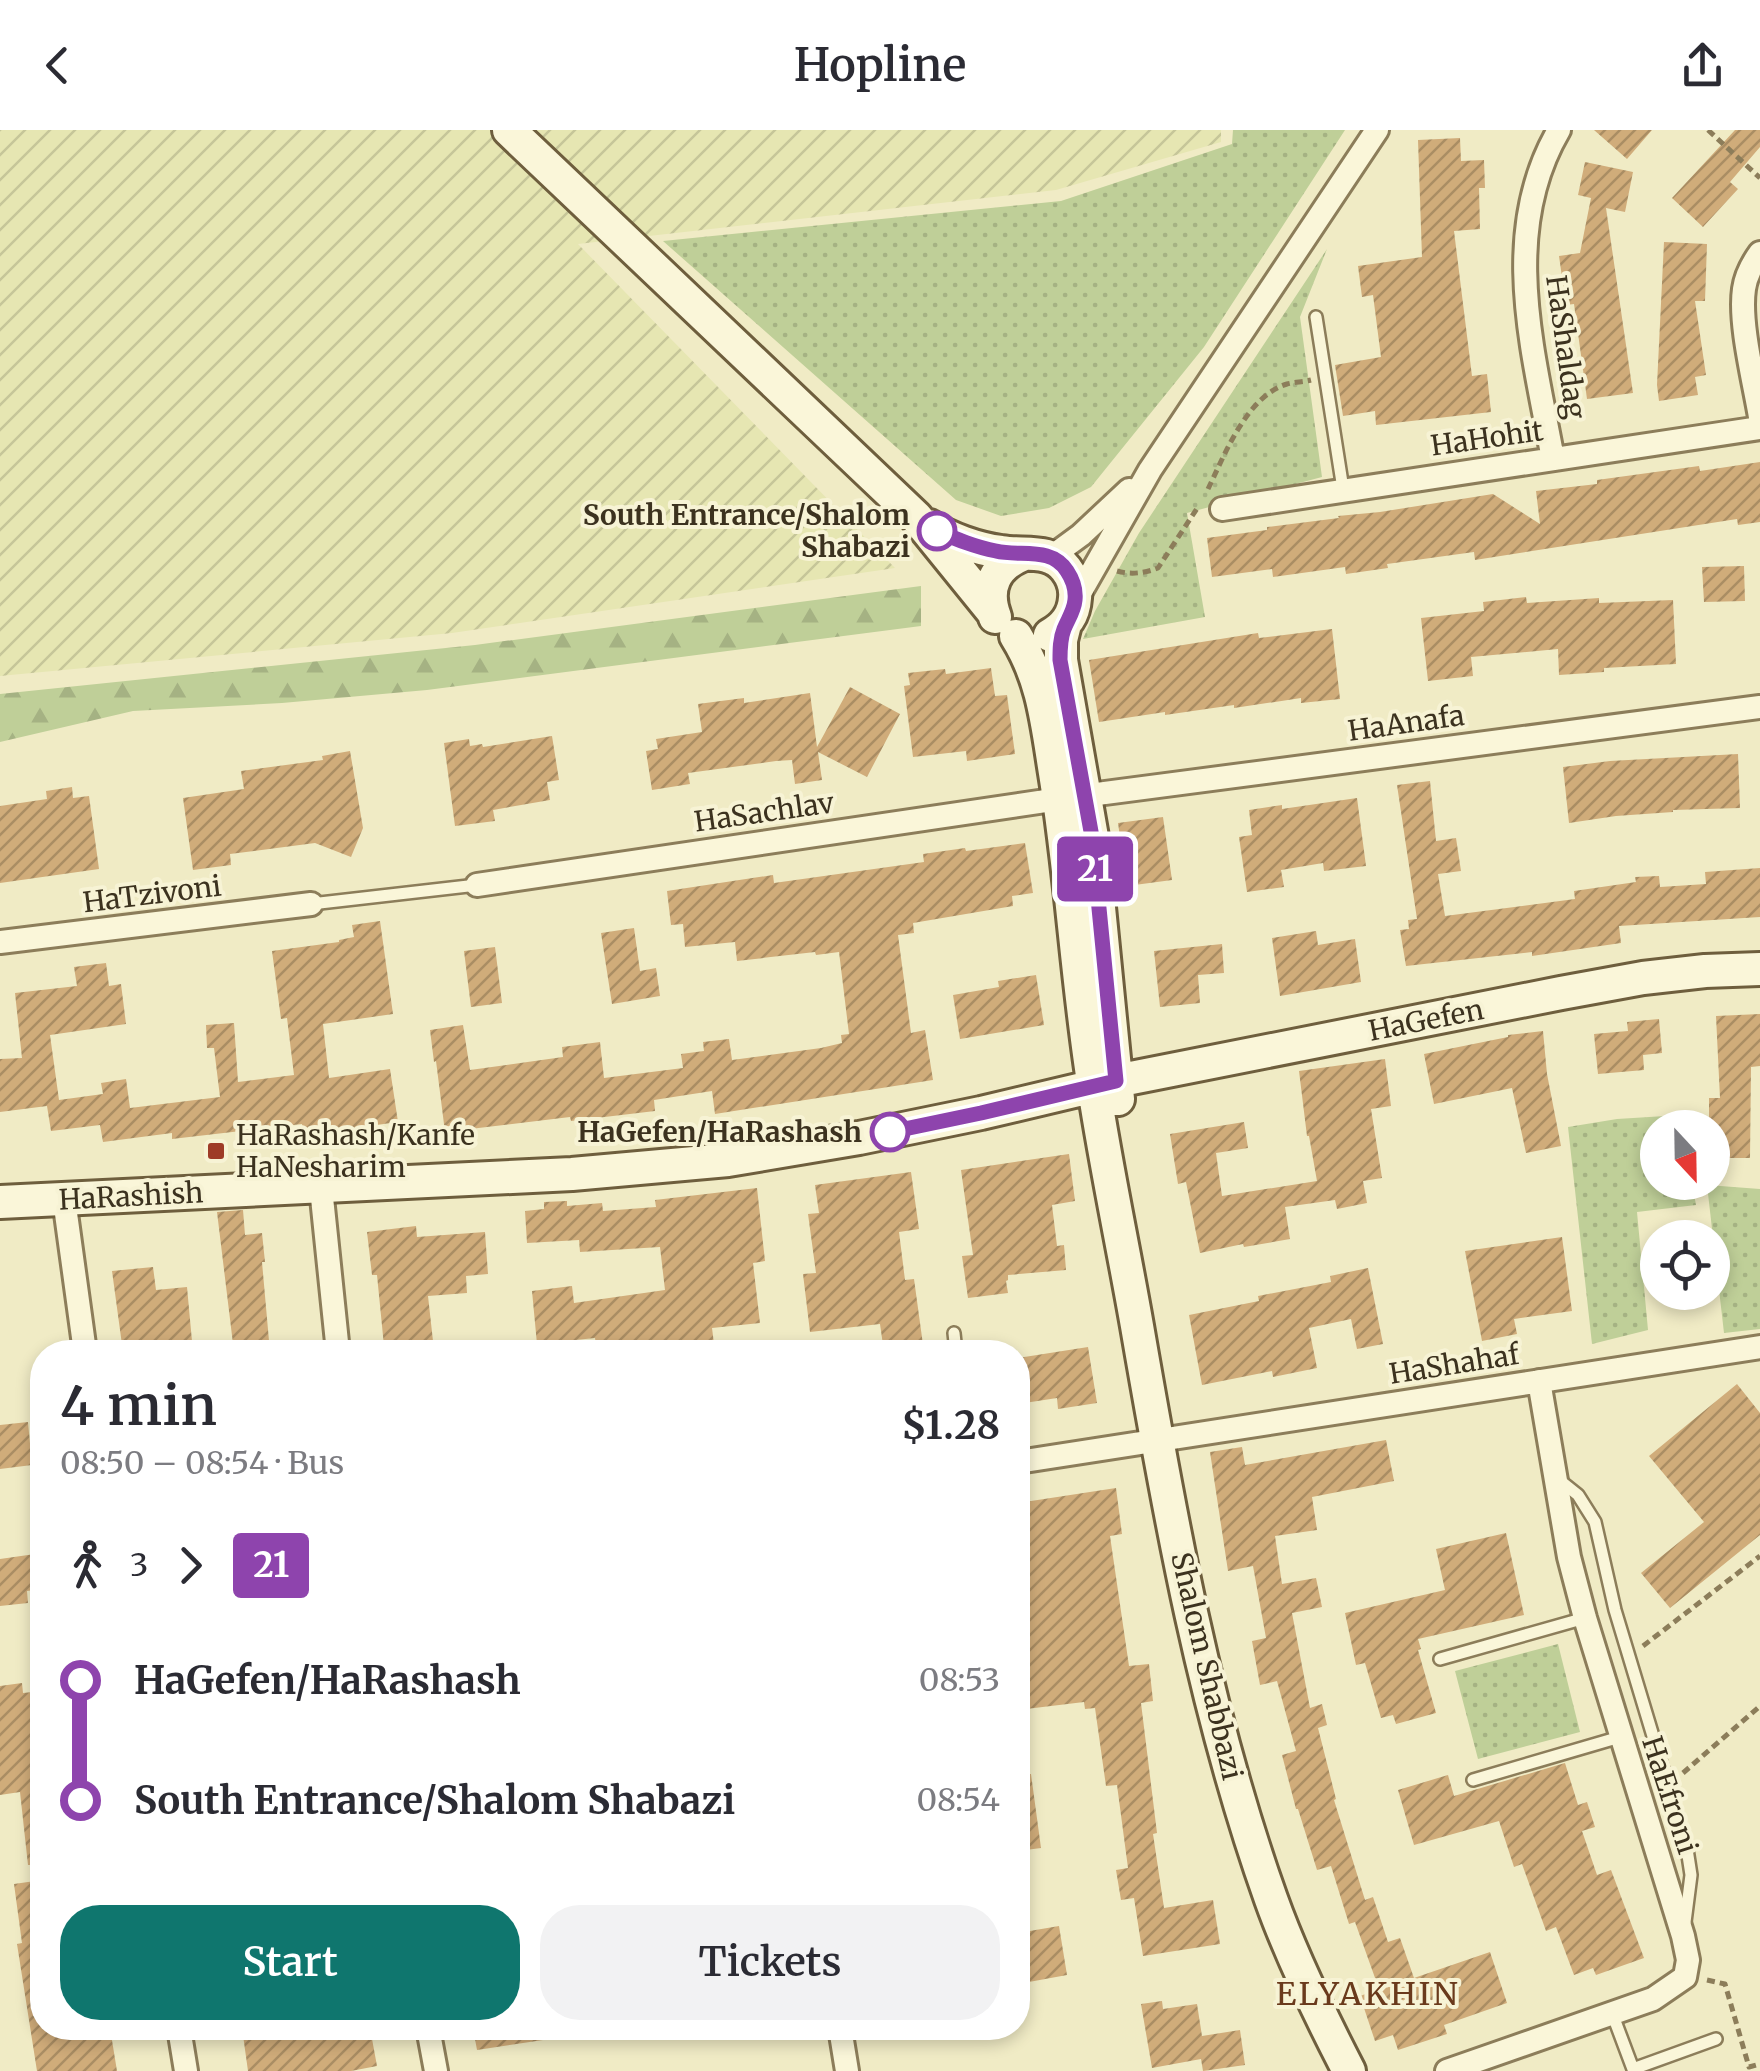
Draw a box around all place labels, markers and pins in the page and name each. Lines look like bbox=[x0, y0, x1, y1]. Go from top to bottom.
place label: South Entrance/Shalom Shabazi bbox=[583, 497, 910, 565]
marker: South Entrance/Shalom Shabazi bbox=[918, 512, 956, 550]
marker: HaGefen/HaRashash bbox=[871, 1113, 909, 1151]
place label: HaGefen/HaRashash bbox=[577, 1114, 862, 1150]
place label: HaRashash/Kanfe HaNesharim bbox=[236, 1117, 475, 1185]
marker: HaRashash/Kanfe HaNesharim bbox=[205, 1140, 227, 1162]

